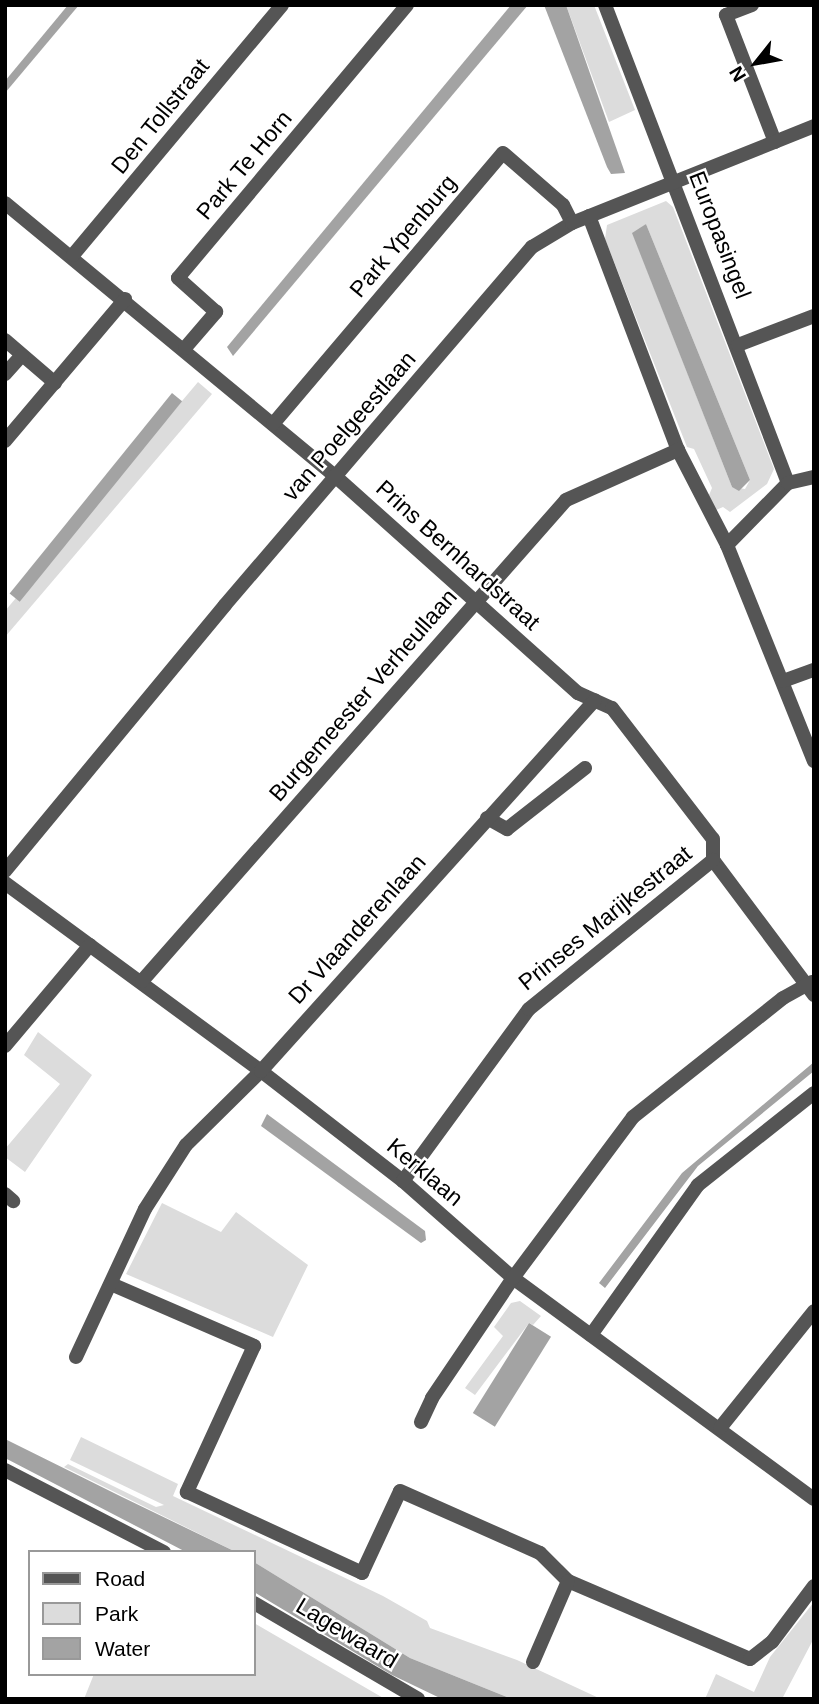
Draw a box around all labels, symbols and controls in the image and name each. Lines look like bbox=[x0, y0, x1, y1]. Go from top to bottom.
north arrow bbox=[721, 28, 791, 98]
street label: Den Tollstraat bbox=[105, 53, 215, 179]
text: N bbox=[725, 63, 750, 85]
street label: Park Te Horn bbox=[190, 105, 298, 225]
street label: Europasingel bbox=[683, 167, 757, 303]
street label: Park Ypenburg bbox=[344, 169, 462, 303]
street label: van Poelgeestlaan bbox=[277, 346, 421, 506]
street label: Prins Bernhardstraat bbox=[370, 474, 546, 636]
street label: Burgemeester Verheullaan bbox=[263, 583, 463, 807]
street label: Prinses Marijkestraat bbox=[513, 840, 697, 996]
street label: Dr Vlaanderenlaan bbox=[283, 849, 431, 1009]
street label: Kerklaan bbox=[381, 1132, 469, 1212]
legend bbox=[28, 1550, 256, 1676]
text: Road bbox=[95, 1567, 145, 1590]
street label: Lagewaard bbox=[291, 1592, 403, 1674]
text: Park bbox=[95, 1602, 138, 1625]
text: Water bbox=[95, 1637, 150, 1660]

